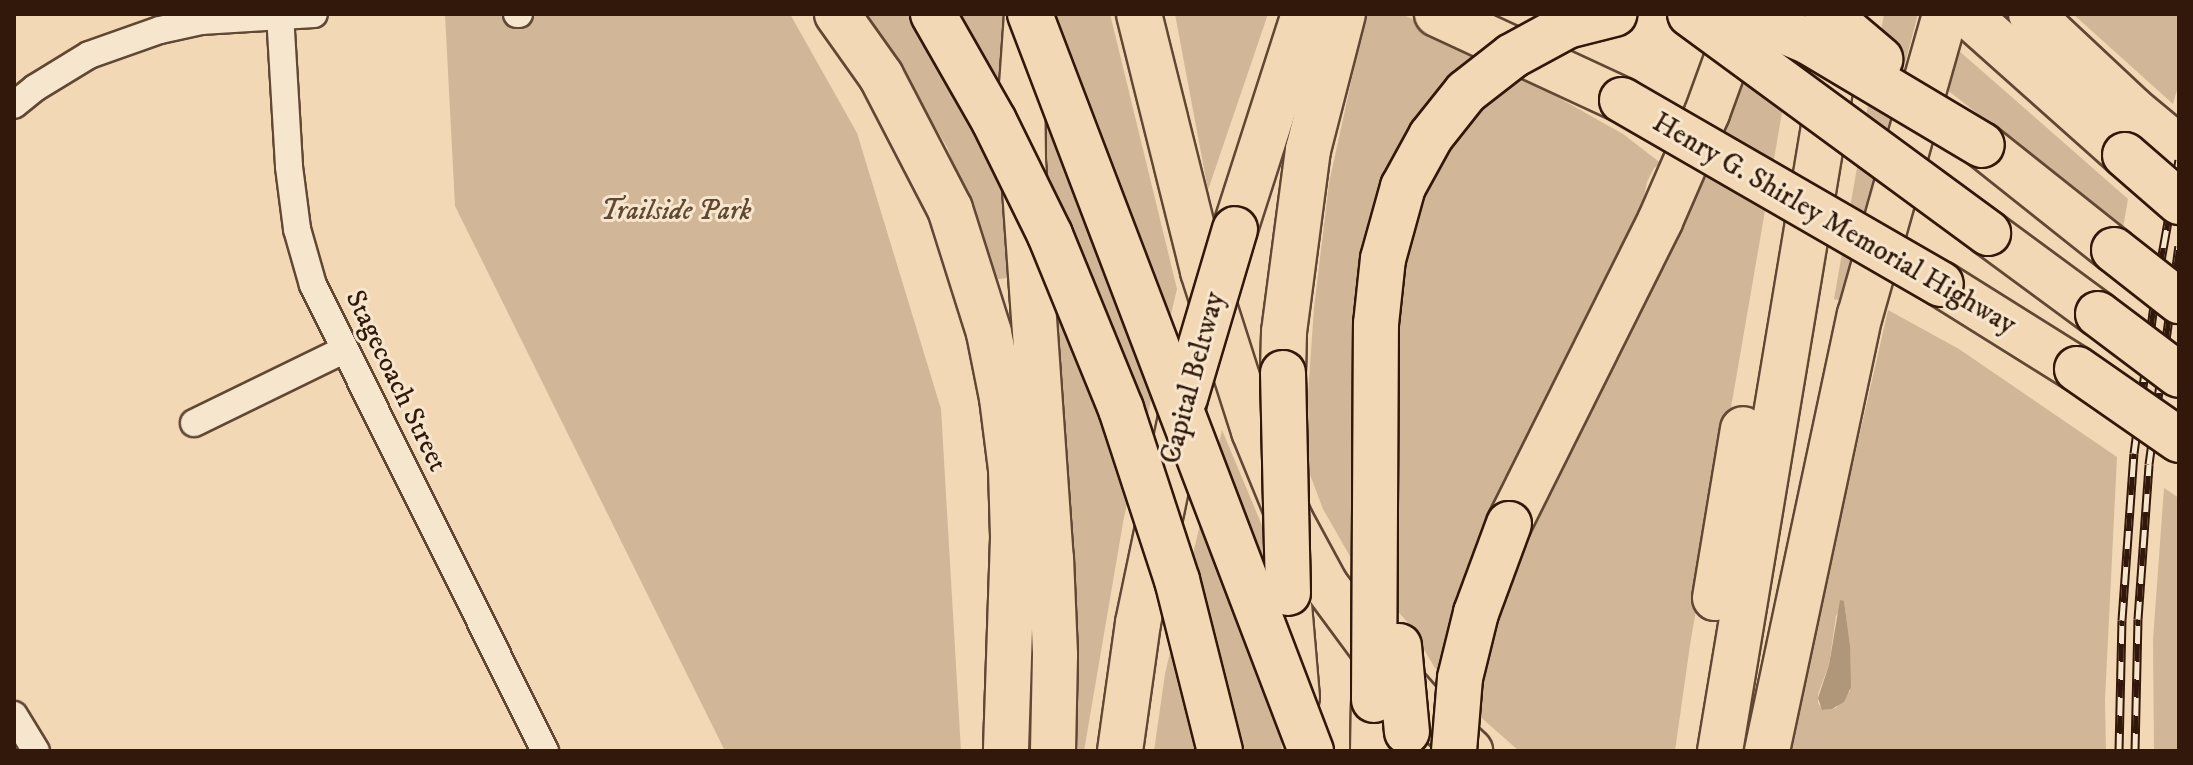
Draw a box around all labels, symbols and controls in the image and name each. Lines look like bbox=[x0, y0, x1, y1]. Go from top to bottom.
street label: Henry G. Shirley Memorial Highway bbox=[1646, 106, 2022, 342]
park label: Trailside Park bbox=[600, 194, 752, 228]
street label: Stagecoach Street bbox=[338, 285, 454, 477]
street label: Capital Beltway bbox=[1154, 288, 1232, 468]

